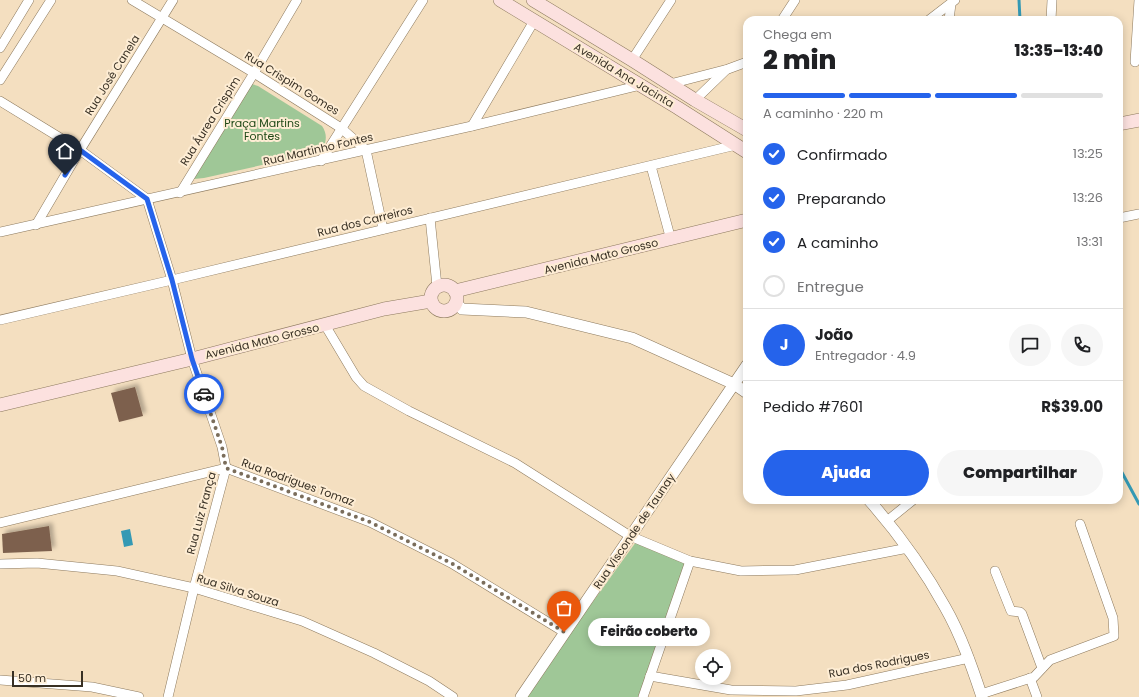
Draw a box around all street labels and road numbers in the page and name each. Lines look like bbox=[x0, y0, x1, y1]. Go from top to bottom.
street label: Rua José Canela bbox=[81, 32, 143, 118]
street label: Avenida Ana Jacinta bbox=[571, 39, 677, 111]
street label: Rua Crispim Gomes bbox=[242, 47, 343, 119]
street label: Rua Áurea Crispim bbox=[176, 73, 244, 169]
street label: Rua Martinho Fontes bbox=[262, 129, 375, 169]
street label: Rua dos Carreiros bbox=[316, 201, 415, 241]
street label: Avenida Mato Grosso bbox=[542, 234, 660, 278]
street label: Avenida Mato Grosso bbox=[203, 319, 321, 363]
street label: Rua Rodrigues Tomaz bbox=[239, 454, 357, 510]
street label: Rua Visconde de Taunay bbox=[589, 469, 679, 592]
street label: Rua Luiz França bbox=[182, 470, 220, 556]
street label: Rua Silva Souza bbox=[195, 570, 281, 610]
street label: Rua dos Rodrigues bbox=[827, 646, 931, 682]

